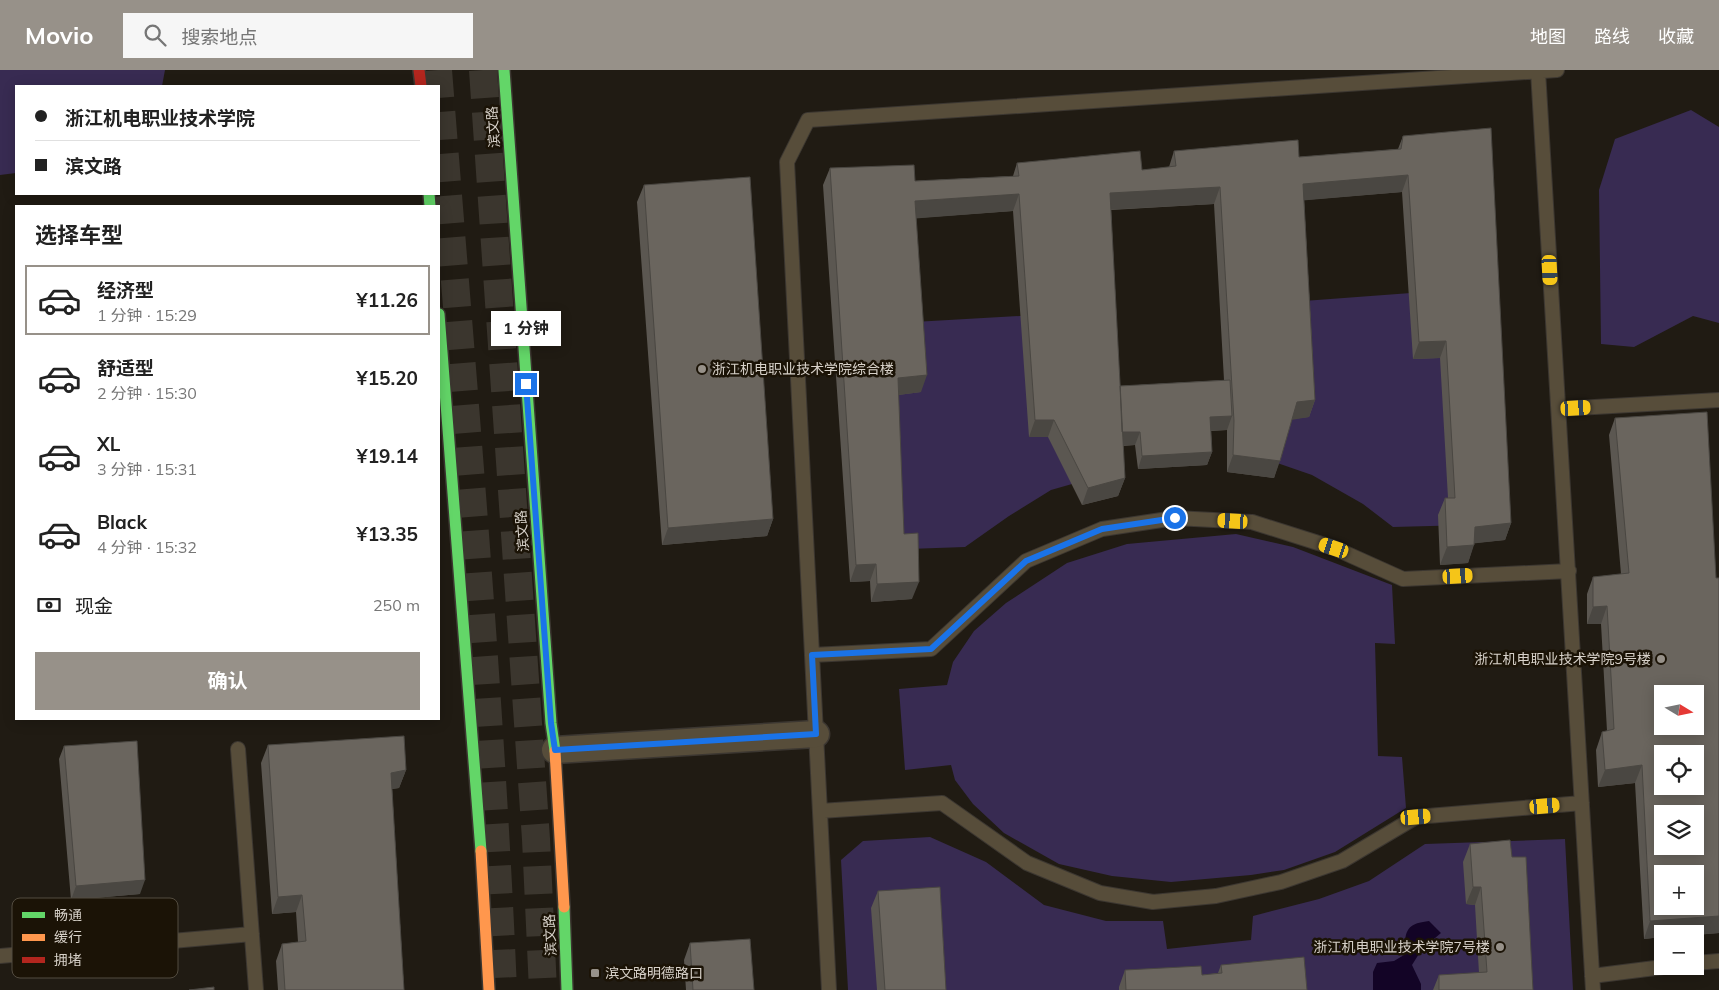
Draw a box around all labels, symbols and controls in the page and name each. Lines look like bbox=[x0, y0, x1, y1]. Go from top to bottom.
search box bbox=[123, 13, 473, 58]
text: Movio bbox=[25, 20, 93, 50]
icon: search bbox=[141, 21, 169, 49]
text: 搜索地点 bbox=[181, 25, 257, 49]
text: 地图 bbox=[1530, 25, 1566, 48]
text: 路线 bbox=[1594, 25, 1630, 48]
text: 收藏 bbox=[1658, 25, 1694, 48]
street label: 滨文路 bbox=[483, 105, 503, 149]
text: 浙江机电职业技术学院 bbox=[65, 106, 255, 130]
text: 滨文路 bbox=[65, 154, 122, 178]
text: 选择车型 bbox=[35, 221, 123, 249]
car bbox=[1541, 255, 1558, 285]
icon: car bbox=[37, 278, 82, 323]
text: 经济型 bbox=[97, 278, 154, 302]
text: ¥11.26 bbox=[356, 288, 418, 312]
text: 1 分钟 · 15:29 bbox=[97, 305, 197, 325]
callout: 1 分钟 bbox=[491, 312, 561, 346]
text: 1 分钟 bbox=[503, 318, 549, 338]
icon: car bbox=[37, 356, 82, 401]
text: 舒适型 bbox=[97, 356, 154, 380]
place label: 浙江机电职业技术学院综合楼 bbox=[712, 360, 894, 378]
marker: 浙江机电职业技术学院综合楼 bbox=[696, 363, 708, 375]
text: ¥15.20 bbox=[356, 366, 418, 390]
route end bbox=[515, 373, 537, 395]
text: 2 分钟 · 15:30 bbox=[97, 383, 197, 403]
car bbox=[1560, 400, 1591, 416]
text: XL bbox=[97, 432, 120, 456]
icon: car bbox=[37, 434, 82, 479]
text: ¥19.14 bbox=[356, 444, 418, 468]
text: 3 分钟 · 15:31 bbox=[97, 459, 197, 479]
route start bbox=[1164, 507, 1186, 529]
street label: 滨文路 bbox=[512, 509, 532, 553]
text: Black bbox=[97, 510, 147, 534]
icon: car bbox=[37, 512, 82, 557]
car bbox=[1217, 513, 1248, 529]
text: ¥13.35 bbox=[356, 522, 418, 546]
car bbox=[1317, 536, 1350, 560]
text: 4 分钟 · 15:32 bbox=[97, 537, 197, 557]
car bbox=[1442, 568, 1473, 584]
icon: cash bbox=[35, 591, 63, 619]
text: 现金 bbox=[75, 594, 113, 618]
text: 250 m bbox=[373, 595, 420, 615]
place label: 浙江机电职业技术学院9号楼 bbox=[1475, 650, 1651, 668]
button: 确认 bbox=[35, 652, 420, 710]
marker: 浙江机电职业技术学院9号楼 bbox=[1655, 653, 1667, 665]
north arrow bbox=[1654, 685, 1704, 735]
map controls bbox=[1654, 685, 1704, 975]
button: locate bbox=[1654, 745, 1704, 795]
car bbox=[1529, 797, 1560, 815]
button: layers bbox=[1654, 805, 1704, 855]
car bbox=[1400, 808, 1431, 826]
button: + bbox=[1654, 865, 1704, 915]
legend bbox=[12, 898, 178, 978]
text: 畅通 bbox=[54, 906, 82, 924]
street label: 滨文路 bbox=[540, 914, 560, 956]
button: − bbox=[1654, 925, 1704, 975]
text: 缓行 bbox=[54, 928, 82, 946]
place label: 浙江机电职业技术学院7号楼 bbox=[1314, 938, 1490, 956]
marker: 浙江机电职业技术学院7号楼 bbox=[1494, 941, 1506, 953]
text: 拥堵 bbox=[54, 951, 82, 969]
place label: 滨文路明德路口 bbox=[605, 964, 703, 982]
marker: 滨文路明德路口 bbox=[589, 967, 601, 979]

